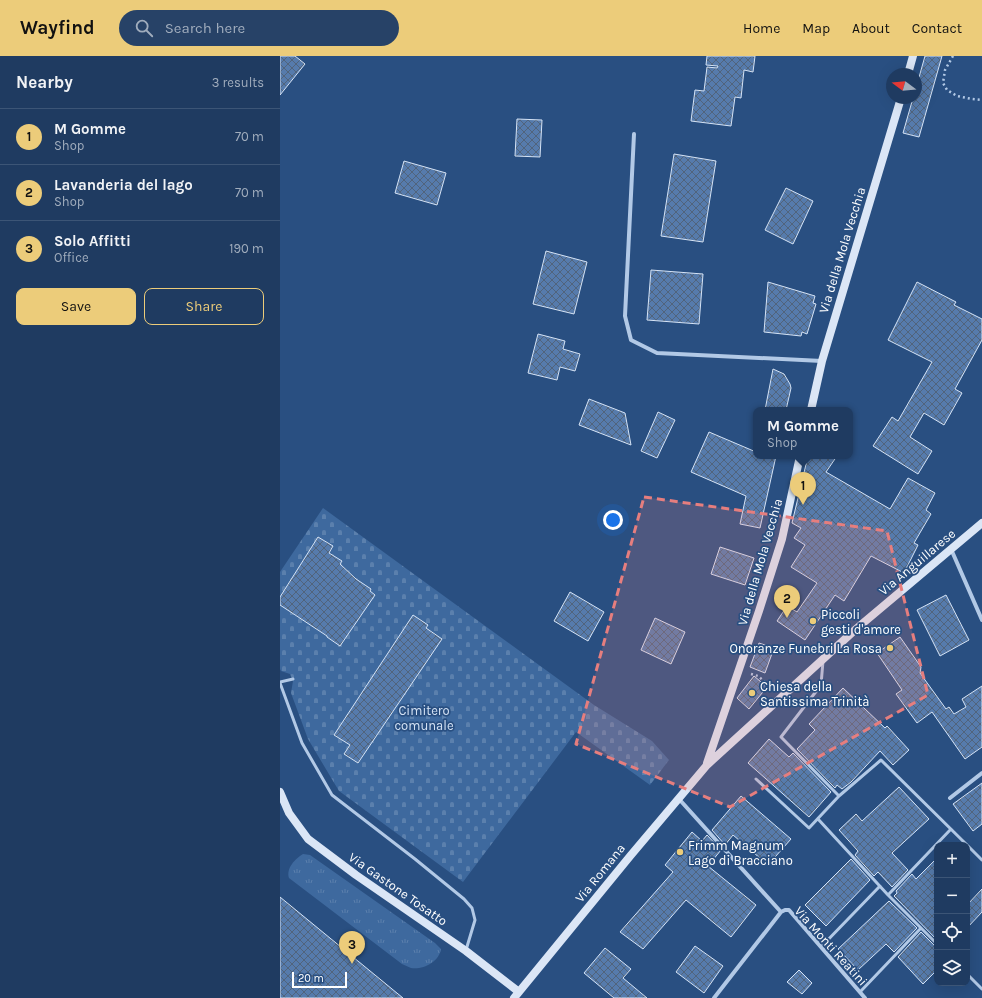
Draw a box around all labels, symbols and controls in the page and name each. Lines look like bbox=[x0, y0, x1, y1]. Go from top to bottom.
search box bbox=[119, 10, 399, 46]
text: Wayfind bbox=[20, 17, 95, 39]
icon: search bbox=[133, 17, 155, 39]
text: Search here bbox=[165, 19, 245, 37]
text: Home bbox=[743, 20, 780, 37]
text: Map bbox=[802, 20, 830, 37]
text: About bbox=[852, 20, 890, 37]
text: Contact bbox=[912, 20, 962, 37]
north arrow bbox=[886, 68, 922, 104]
text: Nearby bbox=[16, 72, 73, 92]
text: 3 results bbox=[212, 75, 264, 90]
text: M Gomme bbox=[54, 120, 126, 138]
text: 1 bbox=[27, 129, 31, 144]
text: 70 m bbox=[235, 129, 264, 144]
text: Shop bbox=[54, 138, 84, 153]
text: Lavanderia del lago bbox=[54, 176, 193, 194]
text: 2 bbox=[25, 185, 33, 200]
text: 70 m bbox=[235, 185, 264, 200]
street label: Via della Mola Vecchia bbox=[816, 185, 868, 315]
text: Shop bbox=[54, 194, 84, 209]
text: Solo Affitti bbox=[54, 232, 131, 250]
text: 3 bbox=[25, 241, 33, 256]
text: 190 m bbox=[229, 241, 264, 256]
text: Office bbox=[54, 250, 89, 265]
button: Save bbox=[16, 288, 136, 325]
button: Share bbox=[144, 288, 264, 325]
popup bbox=[753, 407, 853, 459]
text: M Gomme bbox=[767, 417, 839, 435]
text: Shop bbox=[767, 435, 797, 450]
pin: 1 bbox=[790, 472, 816, 505]
street label: Via della Mola Vecchia bbox=[735, 497, 785, 627]
your location bbox=[603, 510, 623, 530]
street label: Via Anguillarese bbox=[876, 525, 959, 598]
pin: 2 bbox=[774, 585, 800, 618]
place label: Piccoli gesti d'amore bbox=[821, 607, 901, 637]
marker: Piccoli gesti d'amore bbox=[808, 616, 818, 626]
place label: Onoranze Funebri La Rosa bbox=[729, 641, 882, 656]
marker: Onoranze Funebri La Rosa bbox=[885, 643, 895, 653]
place label: Chiesa della Santissima Trinità bbox=[760, 679, 869, 709]
marker: Chiesa della Santissima Trinità bbox=[747, 688, 757, 698]
park label: Cimitero comunale bbox=[394, 703, 454, 733]
place label: Frimm Magnum Lago di Bracciano bbox=[688, 838, 793, 868]
street label: Via Romana bbox=[572, 841, 628, 905]
map controls bbox=[934, 842, 970, 986]
button: + bbox=[934, 842, 970, 878]
marker: Frimm Magnum Lago di Bracciano bbox=[675, 847, 685, 857]
street label: Via Gastone Tosatto bbox=[346, 849, 450, 929]
button: − bbox=[934, 878, 970, 914]
street label: Via Monti Reatini bbox=[791, 903, 871, 989]
button: locate bbox=[934, 914, 970, 950]
pin: 3 bbox=[339, 931, 365, 964]
button: layers bbox=[934, 950, 970, 986]
scale bar bbox=[292, 970, 347, 989]
text: 20 m bbox=[298, 972, 324, 985]

